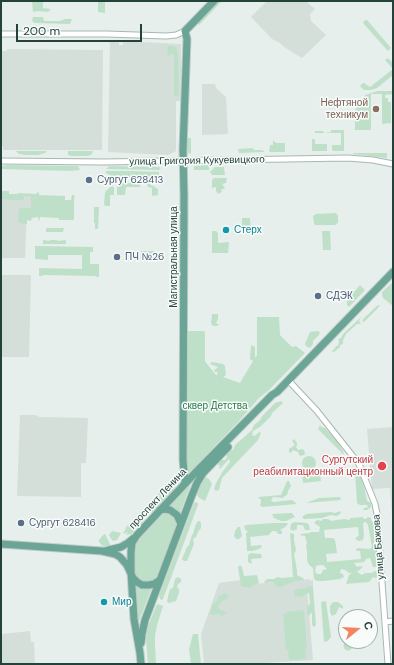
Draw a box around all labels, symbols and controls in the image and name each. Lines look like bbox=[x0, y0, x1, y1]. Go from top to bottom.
scale bar bbox=[18, 16, 144, 42]
text: 200 m bbox=[23, 23, 60, 39]
place label: Нефтяной техникум bbox=[321, 97, 368, 120]
marker: Нефтяной техникум bbox=[371, 104, 381, 114]
street label: улица Григория Кукуевицкого bbox=[129, 154, 265, 168]
place label: Сургут 628413 bbox=[97, 174, 163, 186]
marker: Сургут 628413 bbox=[84, 175, 94, 185]
street label: Магистральная улица bbox=[168, 206, 180, 308]
place label: Стерх bbox=[234, 224, 262, 236]
marker: Стерх bbox=[221, 225, 231, 235]
place label: ПЧ №26 bbox=[125, 251, 164, 263]
marker: ПЧ №26 bbox=[112, 252, 122, 262]
place label: СДЭК bbox=[326, 290, 353, 302]
marker: СДЭК bbox=[313, 291, 323, 301]
park label: сквер Детства bbox=[182, 400, 248, 412]
place label: Сургутский реабилитационный центр bbox=[253, 454, 373, 478]
marker: Сургутский реабилитационный центр bbox=[376, 460, 388, 472]
street label: проспект Ленина bbox=[127, 466, 189, 532]
street label: улица Бажова bbox=[371, 514, 387, 580]
place label: Сургут 628416 bbox=[29, 517, 96, 529]
marker: Сургут 628416 bbox=[16, 518, 26, 528]
place label: Мир bbox=[112, 596, 131, 608]
marker: Мир bbox=[99, 597, 109, 607]
north arrow bbox=[338, 609, 378, 649]
text: С bbox=[361, 620, 376, 632]

